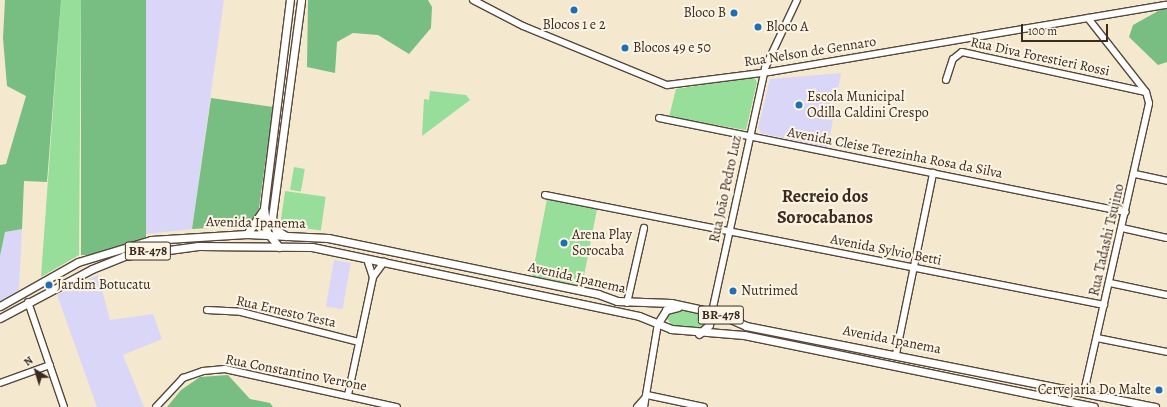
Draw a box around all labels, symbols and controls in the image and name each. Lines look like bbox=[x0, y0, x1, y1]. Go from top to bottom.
marker: Blocos 1 e 2 bbox=[569, 5, 579, 15]
place label: Bloco B bbox=[683, 5, 726, 21]
marker: Bloco B bbox=[729, 8, 739, 18]
scale bar bbox=[1023, 16, 1110, 42]
place label: Blocos 1 e 2 bbox=[542, 17, 606, 33]
place label: Bloco A bbox=[766, 19, 808, 35]
marker: Bloco A bbox=[753, 22, 763, 32]
text: 100 m bbox=[1028, 23, 1057, 39]
street label: Rua Nelson de Gennaro bbox=[743, 33, 877, 71]
street label: Rua Diva Forestieri Rossi bbox=[969, 34, 1111, 80]
place label: Blocos 49 e 50 bbox=[633, 40, 711, 56]
marker: Blocos 49 e 50 bbox=[620, 43, 630, 53]
place label: Escola Municipal Odilla Caldini Crespo bbox=[807, 89, 929, 122]
marker: Escola Municipal Odilla Caldini Crespo bbox=[794, 100, 804, 110]
street label: Avenida Cleise Terezinha Rosa da Silva bbox=[786, 124, 1004, 182]
street label: Rua João Pedro Luz bbox=[706, 134, 746, 244]
street label: Rua Tadashi Tsujino bbox=[1086, 182, 1128, 298]
district label: Recreio dos Sorocabanos bbox=[777, 186, 873, 228]
street label: Avenida Ipanema bbox=[206, 214, 306, 232]
place label: Arena Play Sorocaba bbox=[572, 227, 632, 260]
street label: Avenida Sylvio Betti bbox=[829, 231, 943, 269]
marker: Arena Play Sorocaba bbox=[559, 238, 569, 248]
road number: BR-478 bbox=[124, 240, 172, 262]
street label: Avenida Ipanema bbox=[527, 259, 627, 297]
place label: Jardim Botucatu bbox=[57, 277, 151, 293]
marker: Jardim Botucatu bbox=[44, 280, 54, 290]
place label: Nutrimed bbox=[741, 283, 798, 299]
marker: Nutrimed bbox=[728, 286, 738, 296]
street label: Rua Ernesto Testa bbox=[234, 292, 338, 332]
road number: BR-478 bbox=[697, 304, 745, 326]
street label: Avenida Ipanema bbox=[841, 322, 943, 358]
north arrow bbox=[16, 351, 56, 391]
street label: Rua Constantino Verrone bbox=[224, 351, 368, 395]
text: N bbox=[21, 353, 36, 370]
place label: Cervejaria Do Malte bbox=[1038, 382, 1151, 398]
marker: Cervejaria Do Malte bbox=[1154, 385, 1164, 395]

